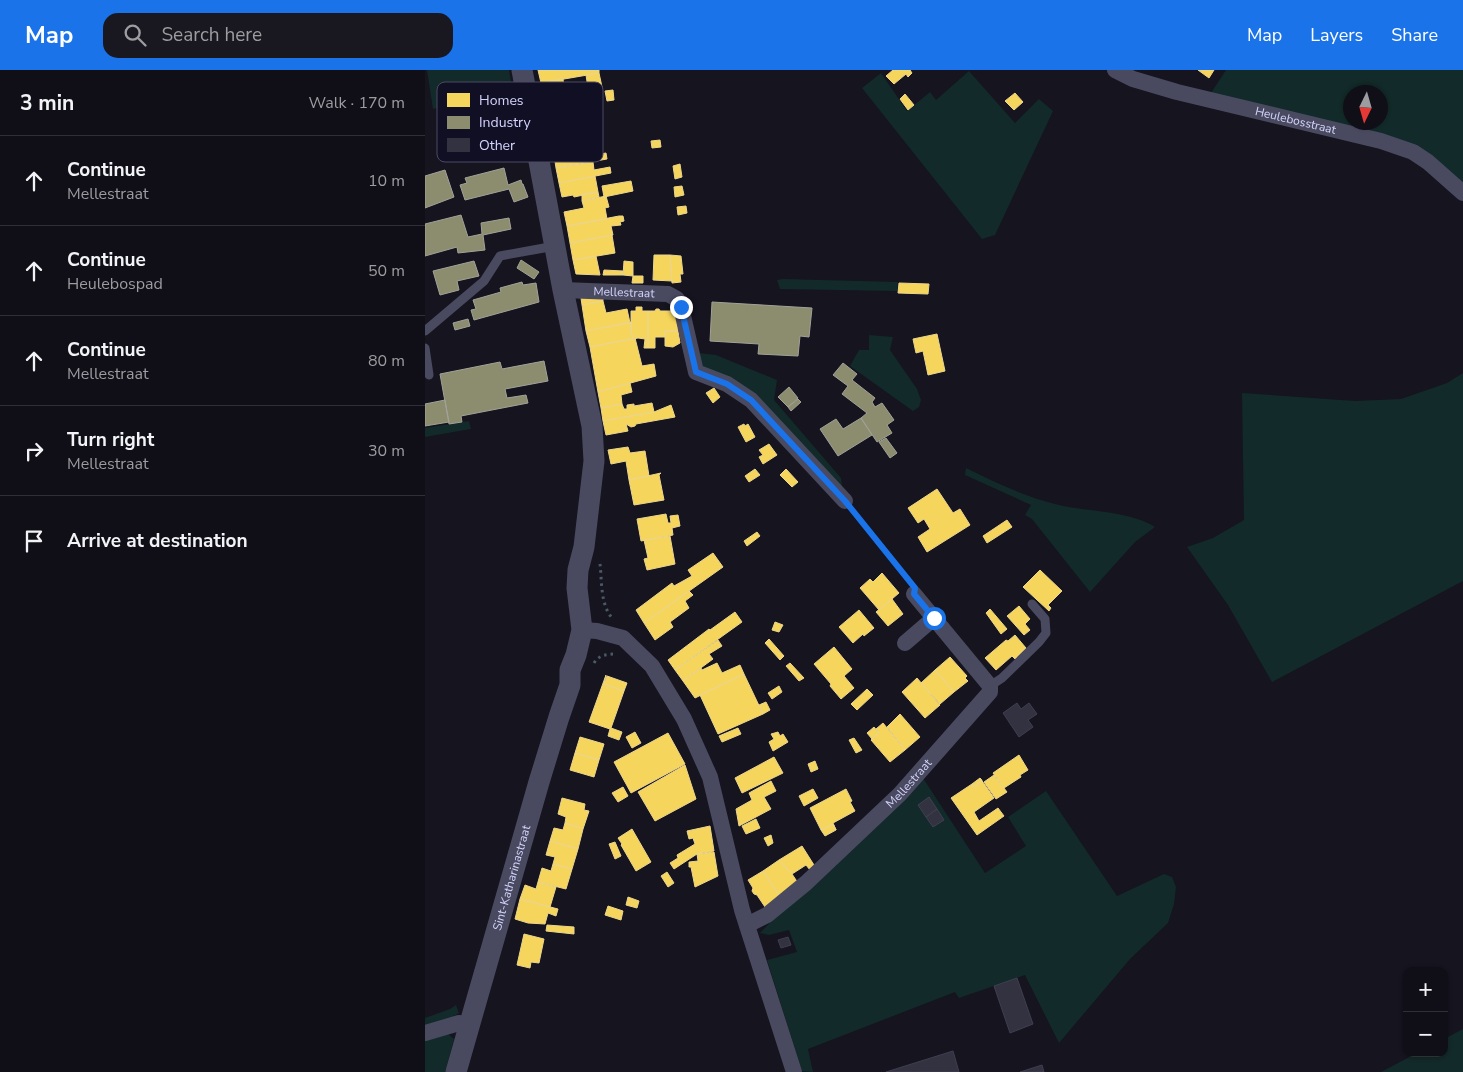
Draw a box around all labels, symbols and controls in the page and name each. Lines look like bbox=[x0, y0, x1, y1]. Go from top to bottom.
search box bbox=[103, 13, 453, 58]
text: Map bbox=[25, 19, 73, 51]
icon: search bbox=[121, 21, 149, 49]
text: Search here bbox=[161, 22, 262, 48]
text: Map bbox=[1247, 23, 1282, 47]
text: Layers bbox=[1310, 23, 1363, 47]
text: Share bbox=[1391, 23, 1438, 47]
legend bbox=[437, 82, 603, 162]
north arrow bbox=[1343, 85, 1388, 130]
text: 3 min bbox=[20, 89, 74, 117]
text: Homes bbox=[479, 91, 524, 110]
text: Walk · 170 m bbox=[309, 92, 405, 114]
street label: Heulebosstraat bbox=[1254, 103, 1338, 138]
text: Industry bbox=[479, 113, 532, 132]
text: Other bbox=[479, 136, 515, 155]
text: Continue bbox=[67, 157, 146, 183]
icon: ahead bbox=[20, 167, 48, 195]
text: 10 m bbox=[368, 170, 405, 192]
text: Mellestraat bbox=[67, 183, 149, 205]
text: Continue bbox=[67, 247, 146, 273]
icon: ahead bbox=[20, 257, 48, 285]
text: 50 m bbox=[368, 260, 405, 282]
text: Heulebospad bbox=[67, 273, 163, 295]
street label: Mellestraat bbox=[593, 283, 656, 302]
route end bbox=[670, 296, 693, 319]
text: Continue bbox=[67, 337, 146, 363]
icon: ahead bbox=[20, 347, 48, 375]
text: 80 m bbox=[368, 350, 405, 372]
text: Mellestraat bbox=[67, 363, 149, 385]
text: Turn right bbox=[67, 427, 154, 453]
icon: right bbox=[20, 437, 48, 465]
text: 30 m bbox=[368, 440, 405, 462]
text: Mellestraat bbox=[67, 453, 149, 475]
icon: arrive bbox=[20, 527, 48, 555]
text: Arrive at destination bbox=[67, 528, 248, 554]
route start bbox=[923, 607, 946, 630]
street label: Mellestraat bbox=[882, 755, 936, 811]
street label: Sint-Katharinastraat bbox=[489, 822, 534, 932]
map controls bbox=[1403, 967, 1448, 1057]
button: + bbox=[1403, 967, 1448, 1012]
button: − bbox=[1403, 1012, 1448, 1057]

